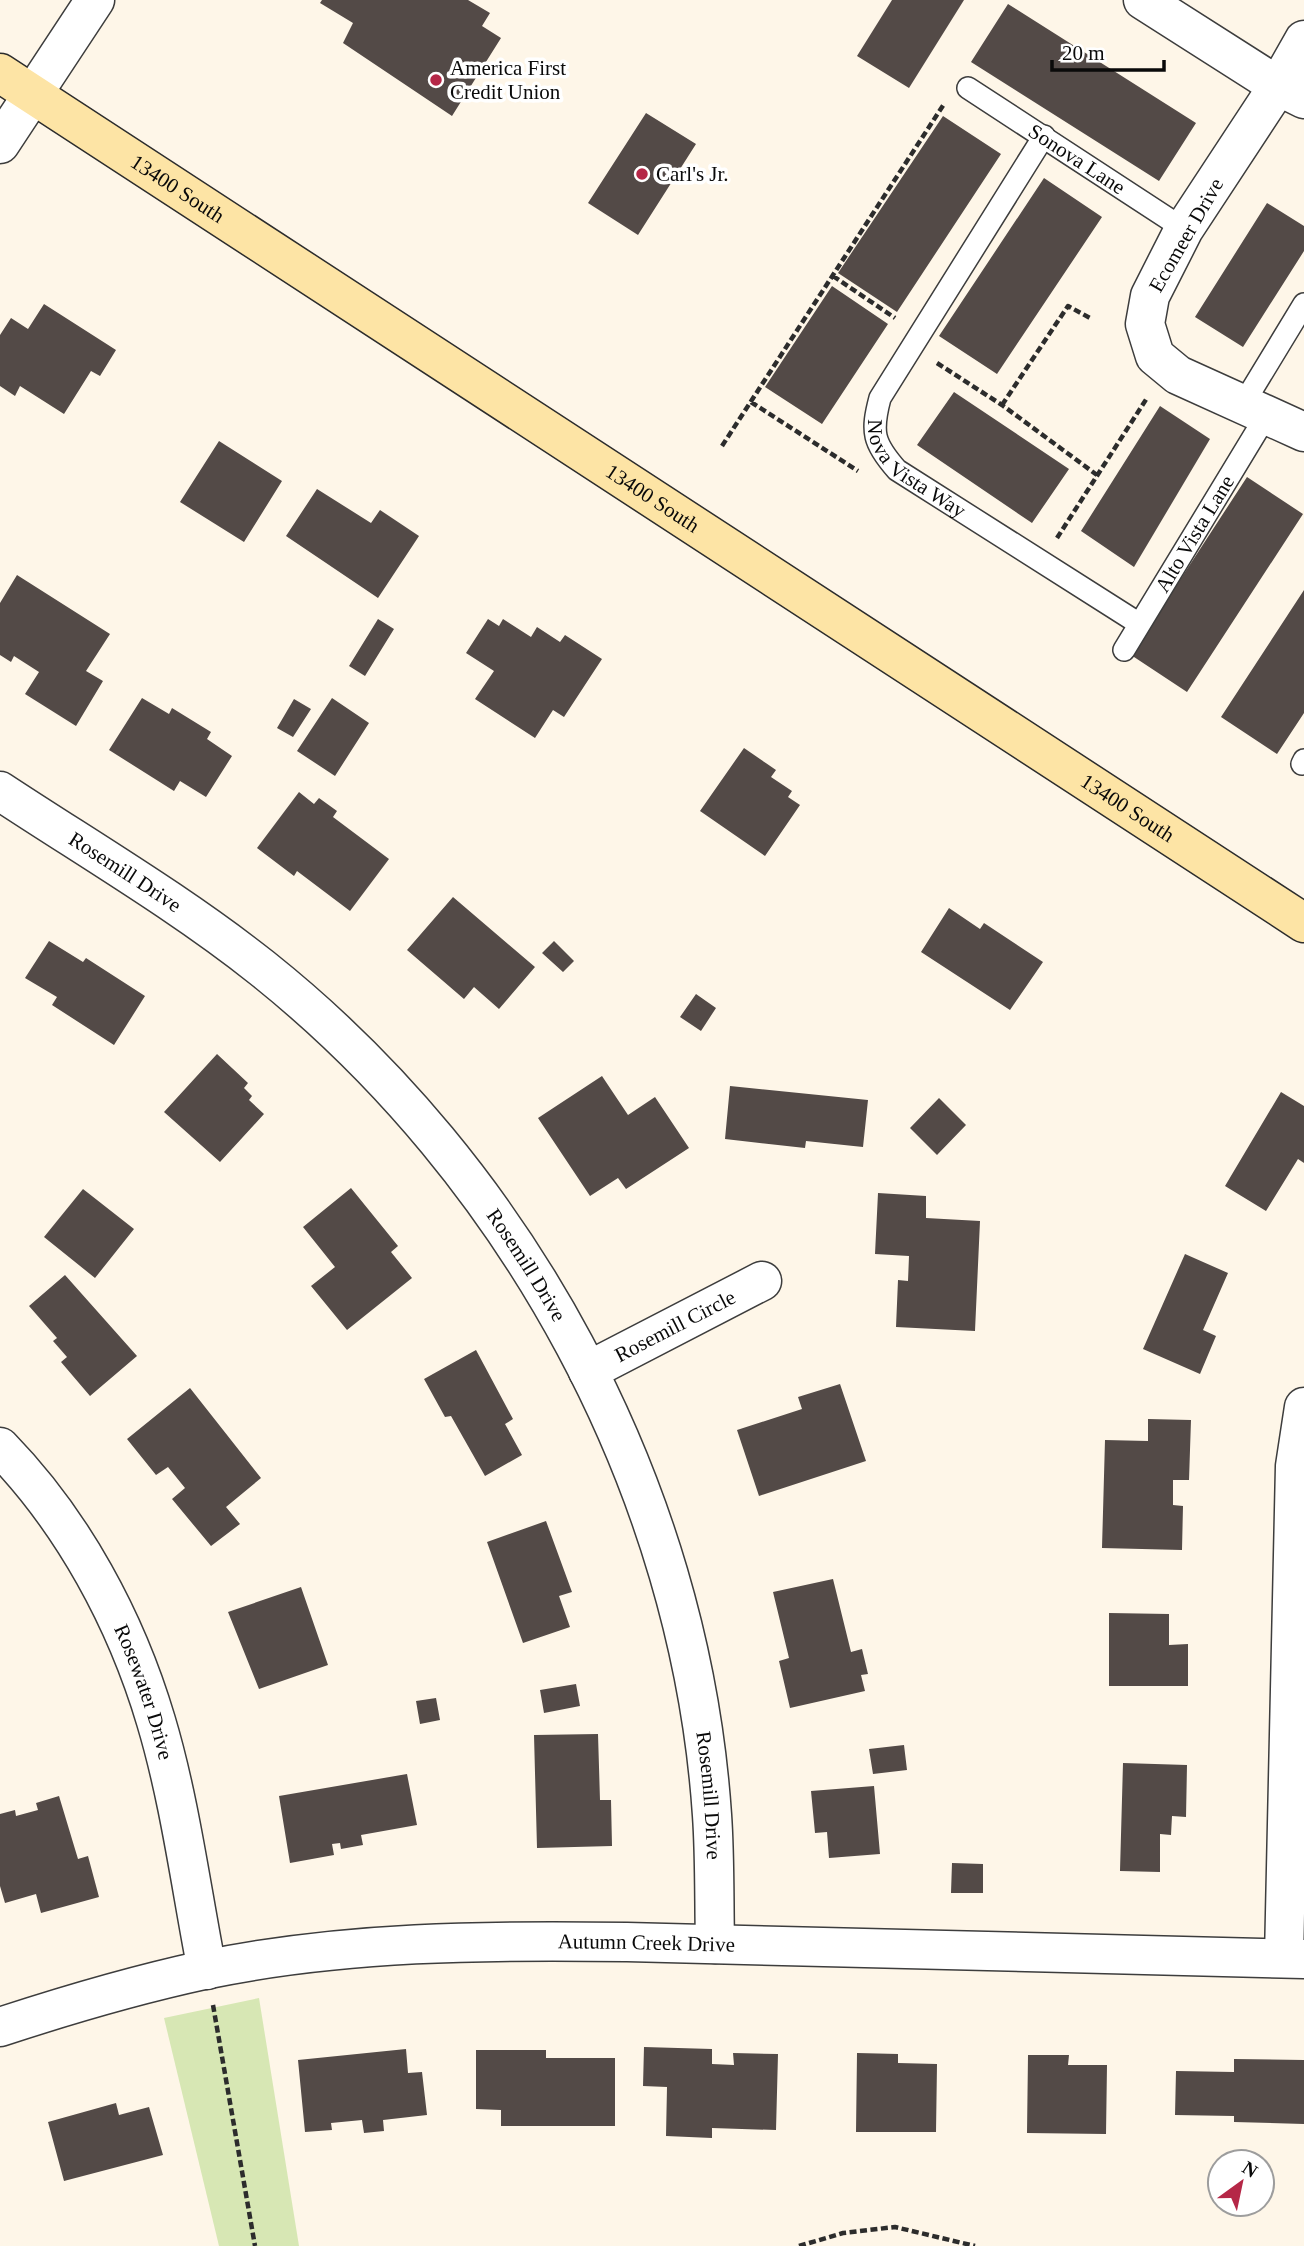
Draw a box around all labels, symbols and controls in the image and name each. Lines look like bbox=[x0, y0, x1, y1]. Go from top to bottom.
scale bar bbox=[1052, 28, 1164, 72]
text: 20 m bbox=[1062, 41, 1105, 65]
place label: America First Credit Union bbox=[450, 56, 566, 104]
marker: America First Credit Union bbox=[428, 72, 444, 88]
street label: Sonova Lane bbox=[1024, 119, 1130, 199]
street label: 13400 South bbox=[126, 150, 229, 228]
place label: Carl's Jr. bbox=[656, 162, 729, 186]
marker: Carl's Jr. bbox=[634, 166, 650, 182]
street label: Ecomeer Drive bbox=[1144, 174, 1228, 296]
street label: Nova Vista Way bbox=[863, 419, 971, 523]
street label: 13400 South bbox=[601, 459, 704, 538]
street label: Alto Vista Lane bbox=[1150, 471, 1239, 597]
street label: 13400 South bbox=[1076, 769, 1179, 847]
street label: Rosemill Drive bbox=[64, 827, 186, 917]
street label: Rosemill Drive bbox=[482, 1204, 571, 1326]
street label: Rosemill Circle bbox=[611, 1285, 739, 1367]
street label: Rosewater Drive bbox=[109, 1621, 178, 1762]
street label: Rosemill Drive bbox=[691, 1730, 726, 1860]
street label: Autumn Creek Drive bbox=[558, 1929, 735, 1957]
north arrow bbox=[1206, 2148, 1276, 2218]
text: N bbox=[1239, 2157, 1262, 2182]

